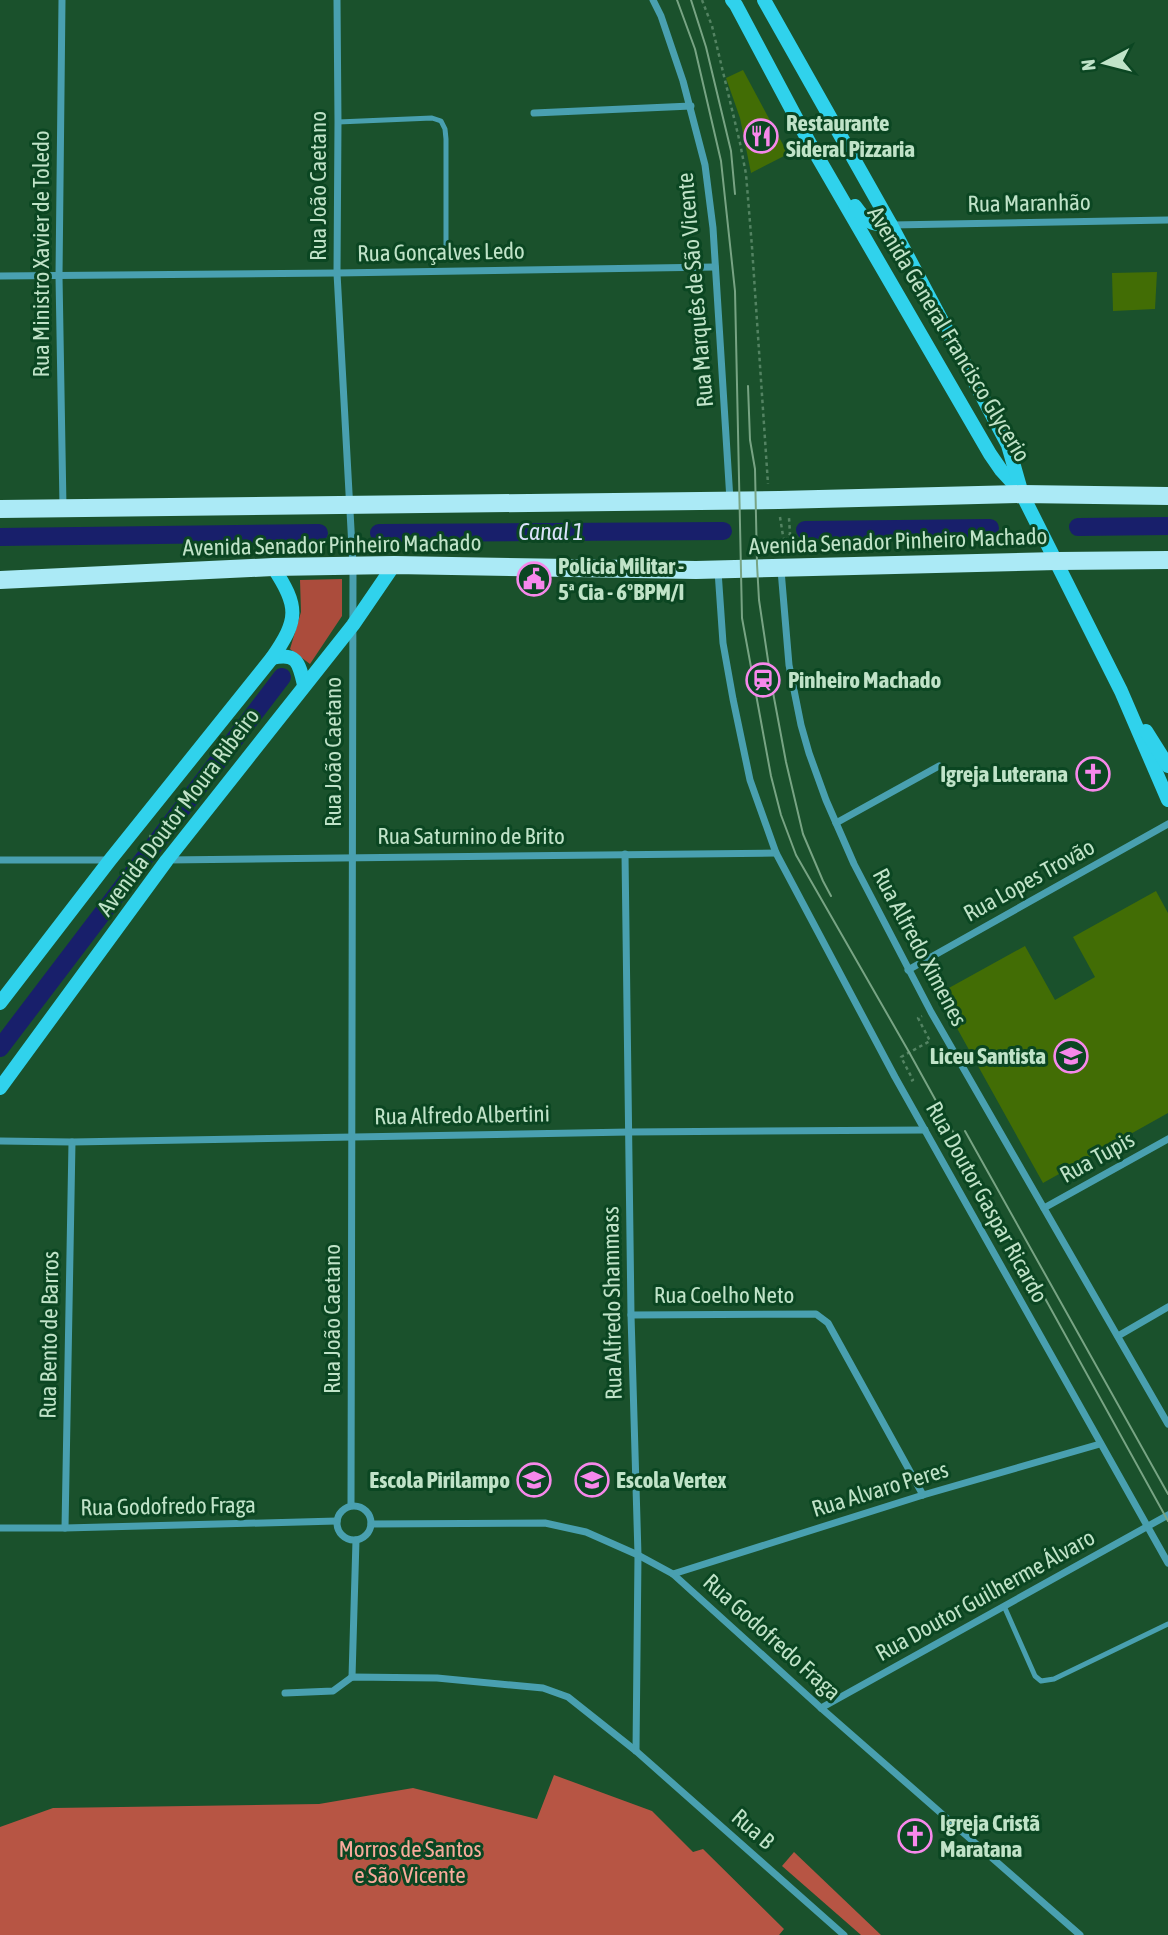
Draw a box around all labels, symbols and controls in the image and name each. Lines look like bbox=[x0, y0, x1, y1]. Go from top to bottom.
north arrow bbox=[1070, 28, 1140, 98]
text: N bbox=[1077, 58, 1100, 72]
place label: Restaurante Sideral Pizzaria bbox=[786, 110, 915, 162]
street label: Rua João Caetano bbox=[305, 111, 331, 261]
restaurant icon: Restaurante Sideral Pizzaria bbox=[742, 117, 780, 155]
street label: Rua Ministro Xavier de Toledo bbox=[28, 130, 54, 378]
street label: Rua Marquês de São Vicente bbox=[672, 172, 718, 408]
street label: Rua Maranhão bbox=[967, 189, 1091, 217]
street label: Avenida General Francisco Glycerio bbox=[862, 202, 1036, 466]
street label: Rua Gonçalves Ledo bbox=[357, 238, 525, 266]
water label: Canal 1 bbox=[518, 518, 584, 545]
street label: Avenida Senador Pinheiro Machado bbox=[748, 523, 1048, 559]
street label: Avenida Senador Pinheiro Machado bbox=[182, 529, 482, 561]
place label: Policia Militar - 5ª Cia - 6ºBPM/I bbox=[558, 553, 684, 605]
public building icon: Policia Militar - 5ª Cia - 6ºBPM/I bbox=[515, 560, 553, 598]
station icon: Pinheiro Machado bbox=[744, 661, 782, 699]
place label: Pinheiro Machado bbox=[788, 667, 941, 693]
street label: Rua João Caetano bbox=[320, 677, 346, 827]
street label: Avenida Doutor Moura Ribeiro bbox=[92, 703, 264, 921]
church icon: Igreja Luterana bbox=[1074, 755, 1112, 793]
place label: Igreja Luterana bbox=[940, 761, 1068, 787]
street label: Rua Saturnino de Brito bbox=[377, 823, 565, 849]
street label: Rua Lopes Trovão bbox=[959, 833, 1099, 927]
street label: Rua Alfredo Ximenes bbox=[868, 864, 972, 1030]
school or university icon: Liceu Santista bbox=[1052, 1037, 1090, 1075]
place label: Liceu Santista bbox=[930, 1043, 1046, 1069]
street label: Rua Doutor Gaspar Ricardo bbox=[921, 1097, 1053, 1307]
street label: Rua Alfredo Albertini bbox=[374, 1100, 550, 1130]
street label: Rua Tupis bbox=[1055, 1126, 1139, 1188]
street label: Rua Alfredo Shammass bbox=[597, 1206, 627, 1400]
street label: Rua João Caetano bbox=[319, 1244, 345, 1394]
street label: Rua Bento de Barros bbox=[35, 1251, 63, 1419]
street label: Rua Coelho Neto bbox=[654, 1282, 794, 1308]
street label: Rua Alvaro Peres bbox=[809, 1456, 951, 1522]
school or university icon: Escola Pirilampo bbox=[515, 1461, 553, 1499]
school or university icon: Escola Vertex bbox=[573, 1461, 611, 1499]
place label: Escola Pirilampo bbox=[369, 1467, 510, 1493]
place label: Escola Vertex bbox=[616, 1467, 727, 1493]
street label: Rua Godofredo Fraga bbox=[80, 1491, 256, 1521]
street label: Rua Doutor Guilherme Álvaro bbox=[871, 1524, 1099, 1666]
street label: Rua Godofredo Fraga bbox=[698, 1569, 846, 1705]
street label: Rua B bbox=[727, 1804, 779, 1854]
place label: Igreja Cristã Maratana bbox=[940, 1810, 1040, 1862]
church icon: Igreja Cristã Maratana bbox=[896, 1817, 934, 1855]
park label: Morros de Santos e São Vicente bbox=[338, 1836, 482, 1888]

